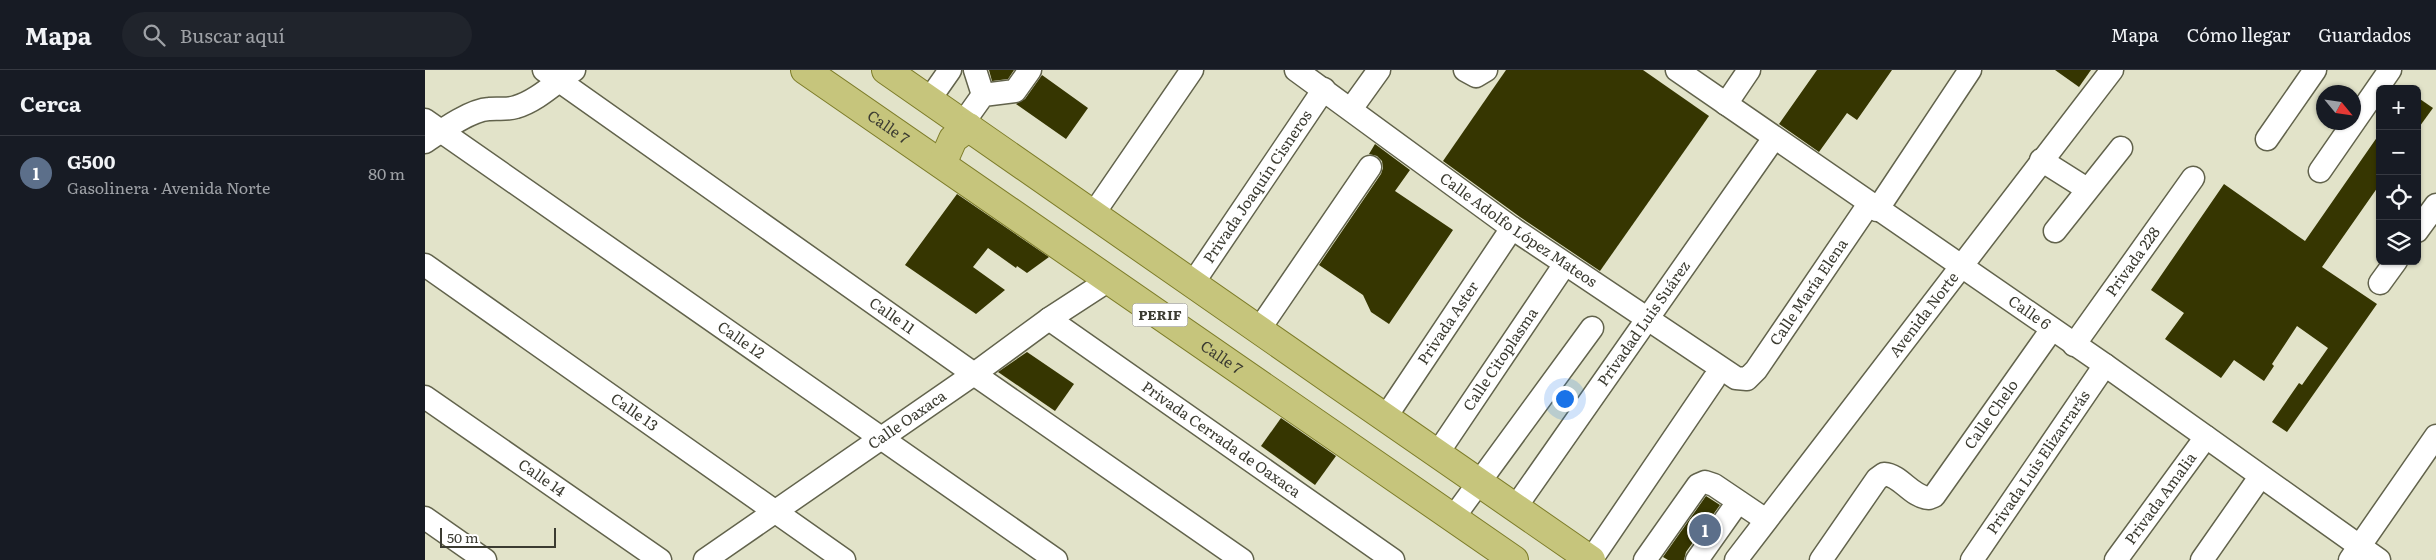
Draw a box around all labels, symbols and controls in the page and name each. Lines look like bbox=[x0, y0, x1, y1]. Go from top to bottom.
search box bbox=[122, 12, 472, 57]
text: Mapa bbox=[25, 17, 92, 52]
icon: search bbox=[140, 21, 168, 49]
text: Buscar aquí bbox=[180, 21, 285, 49]
text: Mapa bbox=[2111, 21, 2159, 48]
text: Cómo llegar bbox=[2187, 21, 2290, 48]
text: Guardados bbox=[2318, 21, 2411, 48]
north arrow bbox=[2316, 85, 2361, 130]
map controls bbox=[2376, 85, 2421, 265]
button: + bbox=[2376, 85, 2421, 130]
text: Cerca bbox=[20, 87, 81, 118]
street label: Calle 7 bbox=[863, 103, 915, 149]
street label: Privada Joaquín Cisneros bbox=[1197, 105, 1317, 267]
button: − bbox=[2376, 130, 2421, 175]
text: G500 bbox=[67, 147, 115, 175]
text: 1 bbox=[33, 161, 39, 185]
text: 80 m bbox=[368, 161, 405, 185]
street label: Calle Adolfo López Mateos bbox=[1436, 166, 1603, 292]
text: Gasolinera · Avenida Norte bbox=[67, 175, 270, 199]
button: locate bbox=[2376, 175, 2421, 220]
button: layers bbox=[2376, 220, 2421, 265]
street label: Privada 228 bbox=[2099, 221, 2165, 301]
street label: Calle María Elena bbox=[1763, 232, 1853, 350]
street label: Privadad Luis Suárez bbox=[1591, 255, 1695, 390]
street label: Avenida Norte bbox=[1883, 266, 1963, 362]
street label: Privada Aster bbox=[1411, 276, 1483, 369]
street label: Calle 6 bbox=[2004, 289, 2056, 335]
street label: Calle 11 bbox=[865, 290, 920, 339]
street label: Calle Citoplasma bbox=[1456, 302, 1543, 415]
road number: PERIF bbox=[1133, 304, 1187, 326]
street label: Calle 12 bbox=[713, 314, 770, 364]
street label: Calle 7 bbox=[1196, 334, 1248, 379]
street label: Privada Cerrada de Oaxaca bbox=[1138, 374, 1307, 503]
street label: Calle Chelo bbox=[1958, 374, 2023, 453]
street label: Calle Oaxaca bbox=[863, 383, 951, 454]
street label: Privada Luis Elizarrarás bbox=[1980, 385, 2095, 538]
street label: Calle 13 bbox=[607, 386, 664, 436]
your location bbox=[1552, 386, 1578, 412]
street label: Privada Amalia bbox=[2118, 446, 2202, 549]
street label: Calle 14 bbox=[514, 452, 571, 501]
pin: 1 bbox=[1689, 511, 1721, 549]
scale bar bbox=[440, 525, 556, 548]
text: 50 m bbox=[447, 527, 479, 547]

